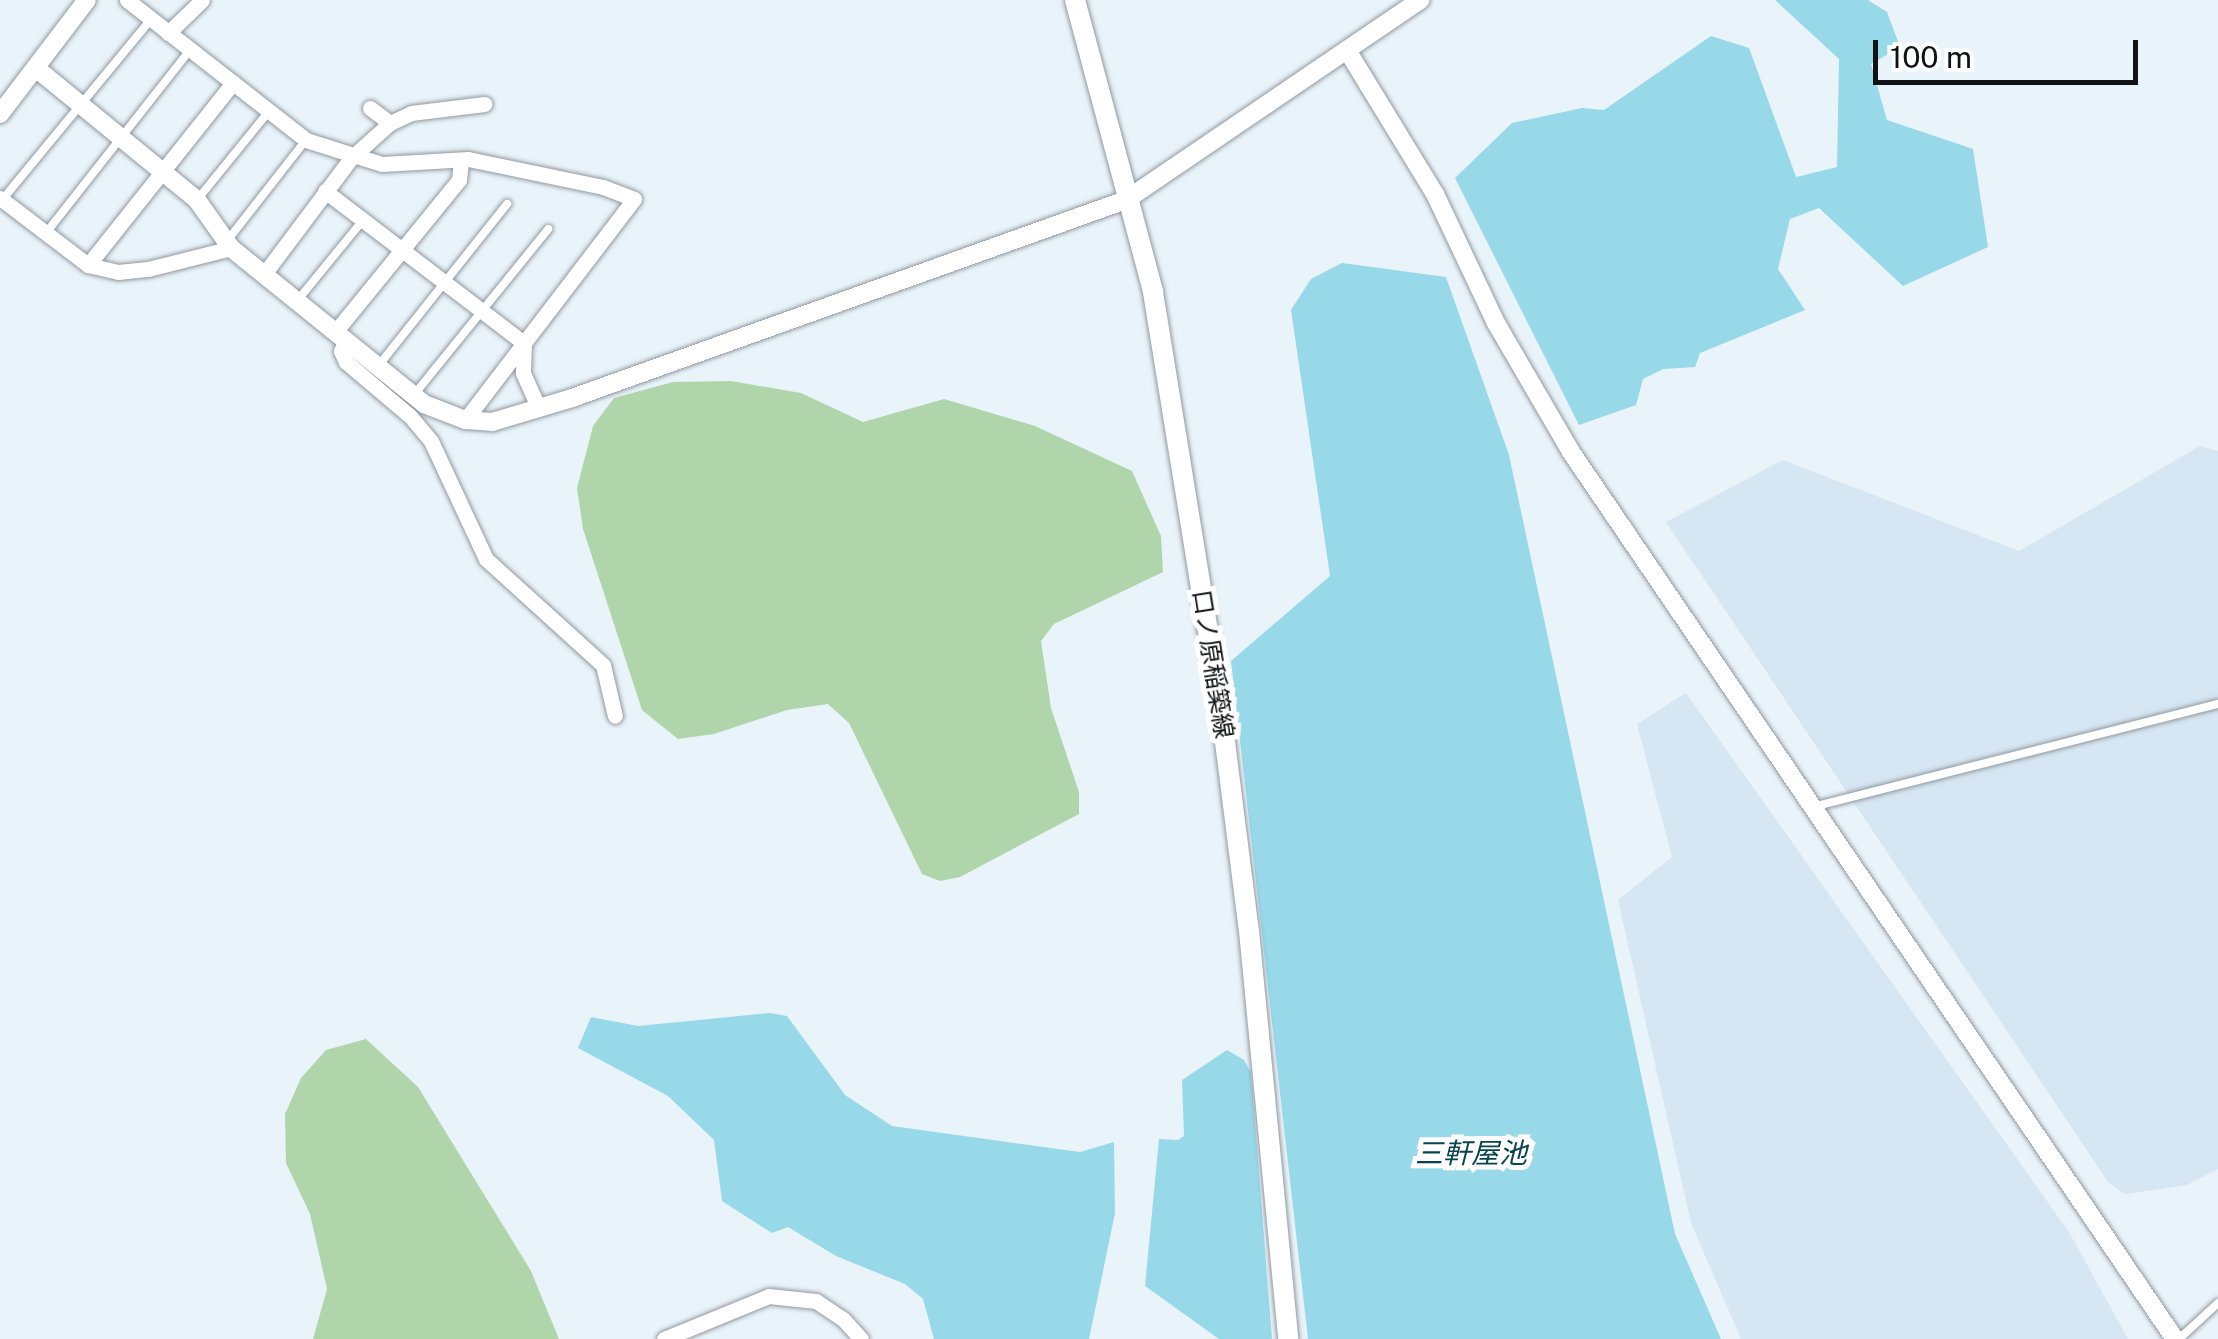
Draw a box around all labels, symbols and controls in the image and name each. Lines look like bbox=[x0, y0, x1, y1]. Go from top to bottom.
scale bar bbox=[1878, 20, 2143, 82]
text: 100 m bbox=[1890, 39, 1972, 75]
street label: 口ノ原稲築線 bbox=[1186, 588, 1240, 740]
water label: 三軒屋池 bbox=[1415, 1136, 1527, 1170]

